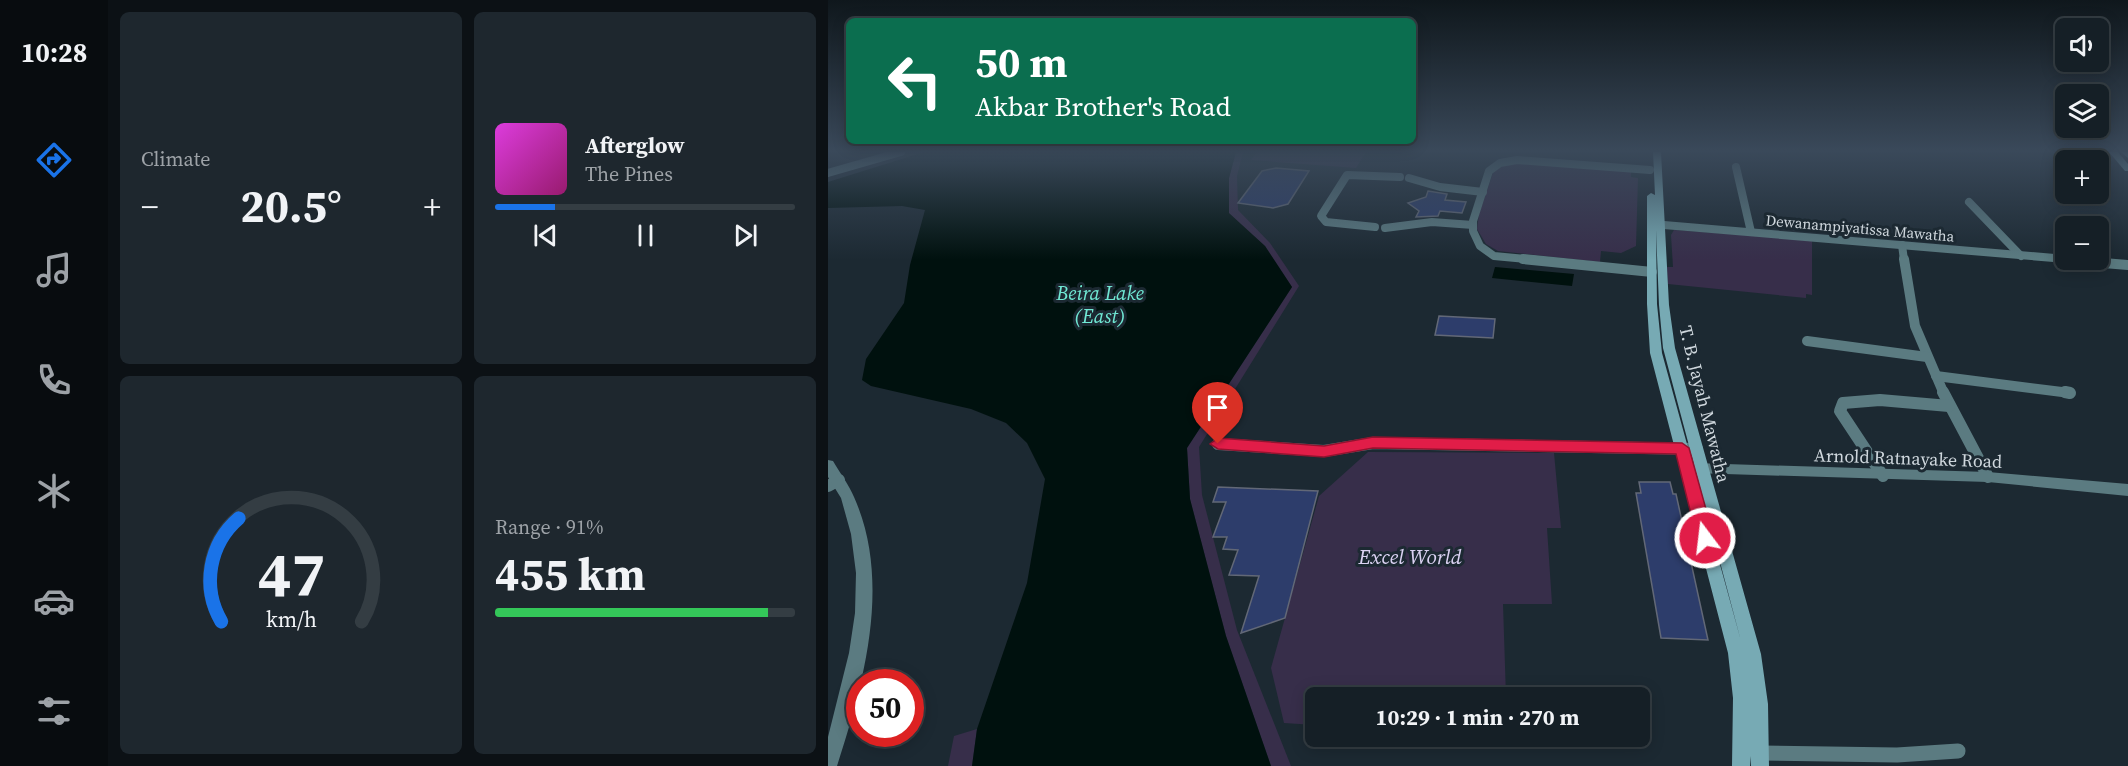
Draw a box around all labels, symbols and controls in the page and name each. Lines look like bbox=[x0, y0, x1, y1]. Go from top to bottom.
map controls bbox=[2055, 18, 2109, 270]
button: sound bbox=[2055, 18, 2109, 72]
text: 50 m bbox=[975, 33, 1068, 91]
text: 10:28 bbox=[21, 34, 87, 71]
icon: left bbox=[876, 42, 954, 120]
button: layers bbox=[2055, 84, 2109, 138]
text: Akbar Brother's Road bbox=[975, 88, 1231, 125]
text: Afterglow bbox=[585, 130, 685, 160]
icon: directions bbox=[33, 139, 75, 181]
text: Climate bbox=[141, 145, 210, 173]
button: + bbox=[2055, 150, 2109, 204]
text: The Pines bbox=[585, 160, 673, 188]
text: 20.5° bbox=[240, 175, 342, 237]
text: − bbox=[141, 184, 159, 229]
text: + bbox=[424, 184, 441, 229]
street label: Dewanampiyatissa Mawatha bbox=[1765, 209, 1956, 247]
button: − bbox=[2055, 216, 2109, 270]
icon: previous bbox=[529, 219, 562, 252]
icon: pause bbox=[629, 219, 662, 252]
icon: next bbox=[729, 219, 762, 252]
icon: music bbox=[33, 249, 75, 291]
water label: Beira Lake (East) bbox=[1055, 279, 1144, 330]
street label: T. B. Jayah Mawatha bbox=[1673, 323, 1737, 486]
icon: phone bbox=[33, 359, 75, 401]
pin bbox=[1192, 382, 1243, 444]
icon: arrive bbox=[1201, 391, 1234, 424]
street label: Arnold Ratnayake Road bbox=[1813, 442, 2003, 474]
icon: climate bbox=[33, 470, 75, 512]
position arrow bbox=[1673, 506, 1737, 570]
text: Range · 91% bbox=[495, 513, 604, 541]
text: 47 bbox=[257, 531, 325, 617]
park label: Excel World bbox=[1357, 542, 1462, 571]
text: 455 km bbox=[495, 543, 646, 605]
icon: car bbox=[33, 580, 75, 622]
text: km/h bbox=[265, 605, 317, 634]
speed limit sign: 50 bbox=[846, 669, 924, 747]
icon: filters bbox=[33, 690, 75, 732]
text: 10:29 · 1 min · 270 m bbox=[1376, 702, 1579, 732]

